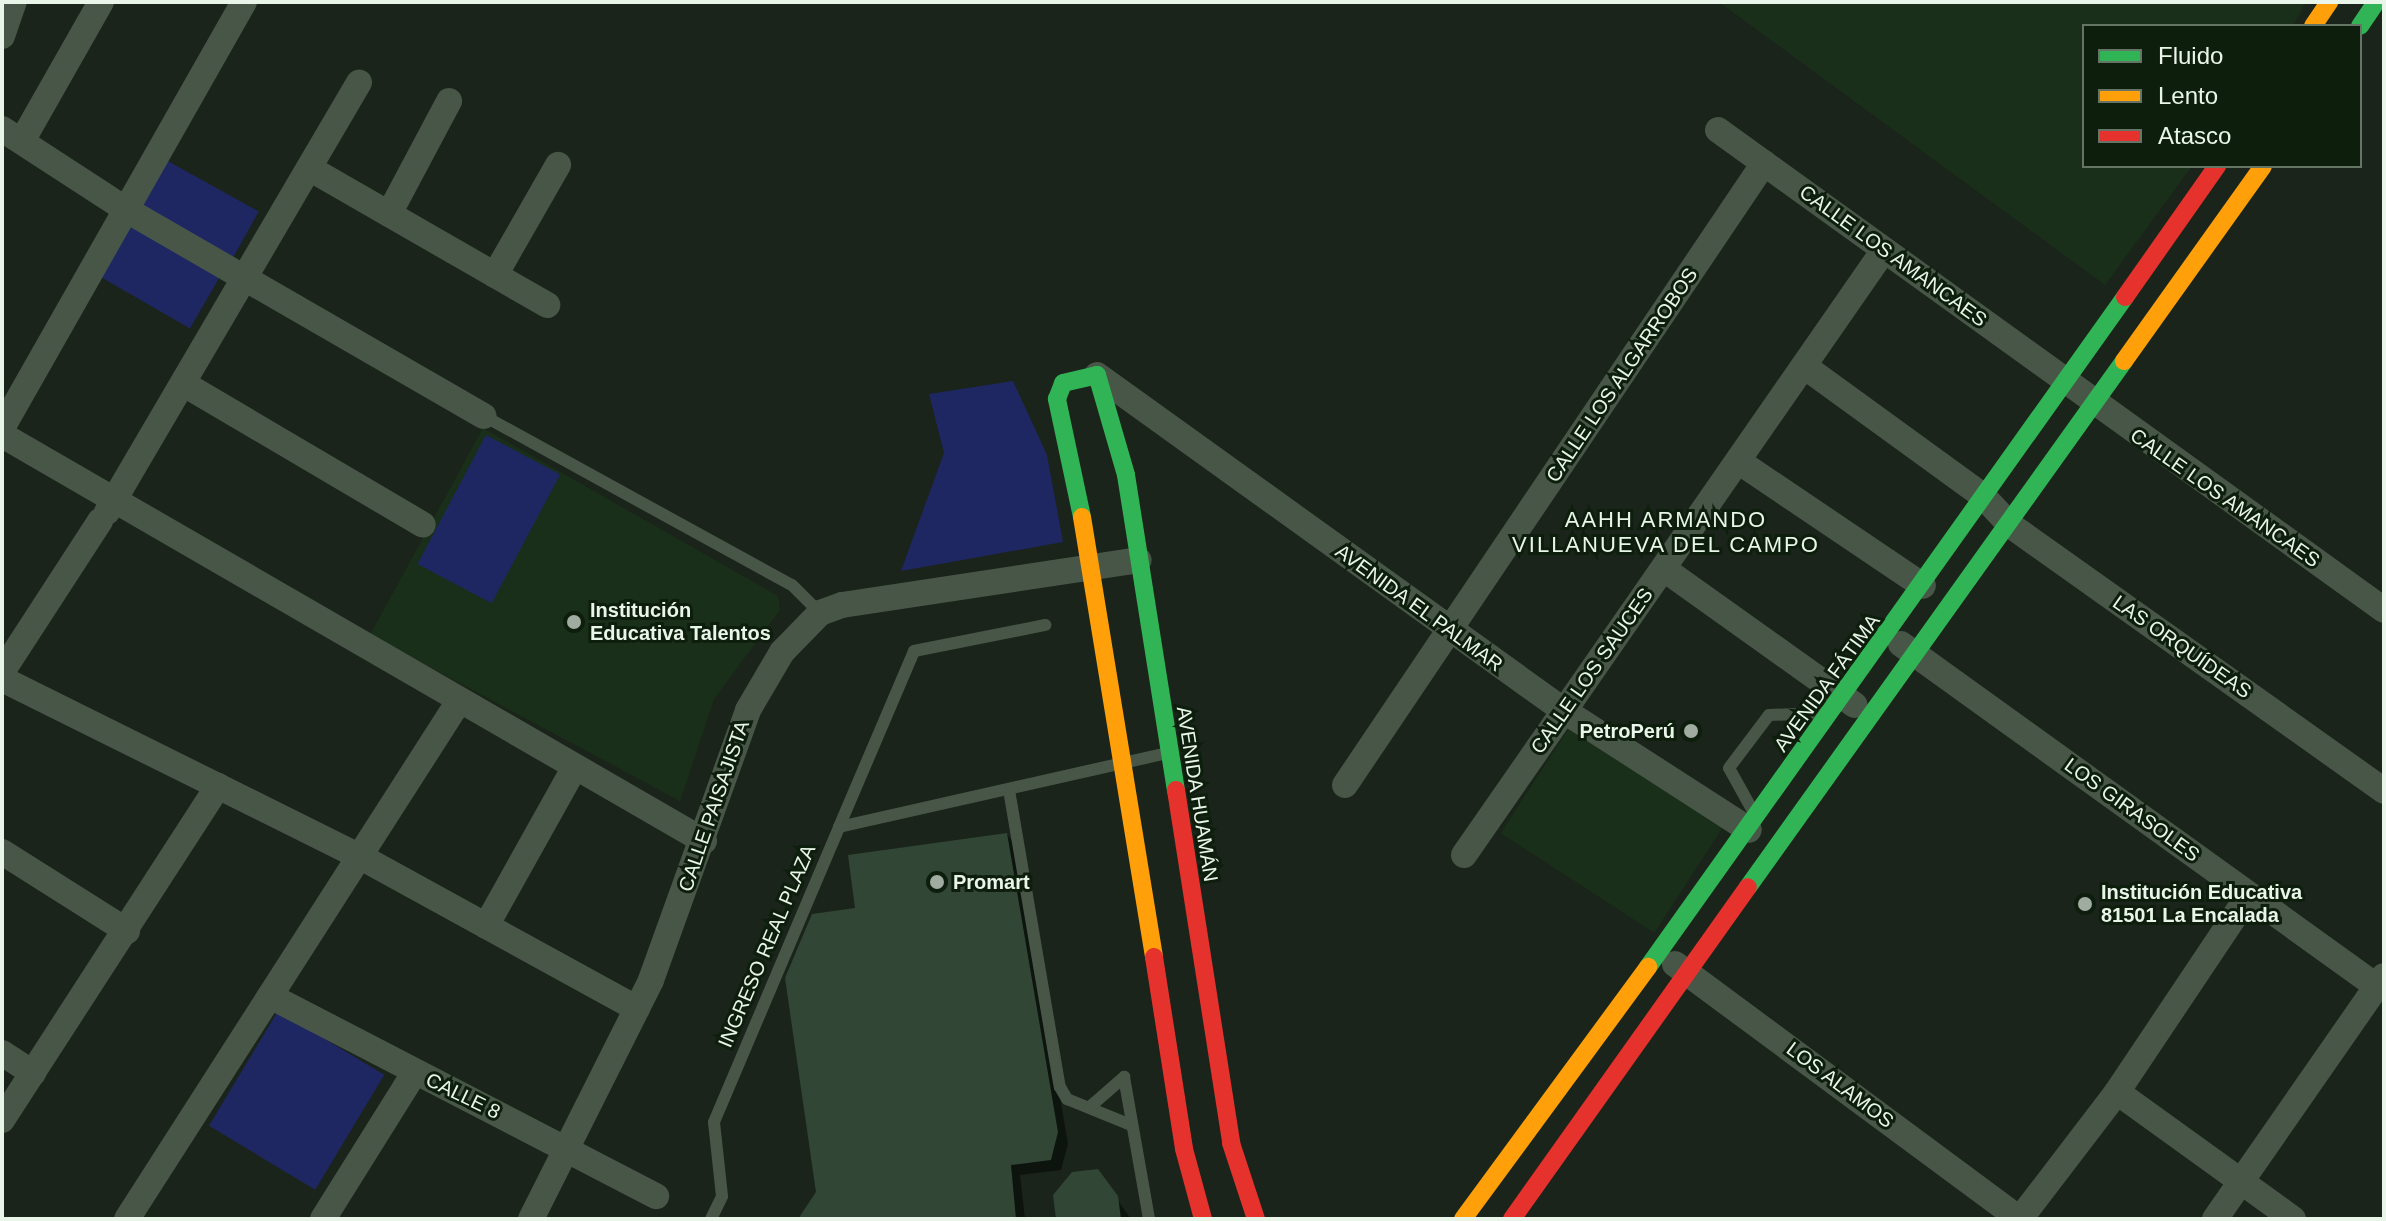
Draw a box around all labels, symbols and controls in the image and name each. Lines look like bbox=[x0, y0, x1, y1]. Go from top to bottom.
legend bbox=[2082, 24, 2362, 168]
text: Fluido bbox=[2158, 42, 2223, 69]
text: Lento bbox=[2158, 82, 2218, 109]
text: Atasco bbox=[2158, 122, 2231, 149]
street label: CALLE LOS AMANCAES bbox=[1794, 180, 1992, 332]
street label: CALLE LOS ALGARROBOS bbox=[1541, 263, 1703, 487]
street label: CALLE LOS AMANCAES bbox=[2125, 423, 2325, 573]
district label: AAHH ARMANDO VILLANUEVA DEL CAMPO bbox=[1511, 506, 1821, 558]
street label: AVENIDA EL PALMAR bbox=[1330, 539, 1508, 677]
street label: CALLE LOS SAUCES bbox=[1526, 584, 1658, 758]
street label: LAS ORQUÍDEAS bbox=[2108, 590, 2256, 704]
place label: Institución Educativa Talentos bbox=[590, 598, 771, 645]
street label: AVENIDA FÁTIMA bbox=[1769, 609, 1885, 757]
marker: Institución Educativa Talentos bbox=[565, 613, 583, 631]
street label: AVENIDA HUAMÁN bbox=[1171, 704, 1223, 884]
street label: CALLE PAISAJISTA bbox=[673, 717, 755, 895]
place label: PetroPerú bbox=[1579, 719, 1675, 743]
marker: PetroPerú bbox=[1682, 722, 1700, 740]
street label: LOS GIRASOLES bbox=[2060, 753, 2204, 867]
street label: INGRESO REAL PLAZA bbox=[713, 841, 821, 1051]
place label: Promart bbox=[953, 870, 1030, 894]
marker: Promart bbox=[928, 873, 946, 891]
place label: Institución Educativa 81501 La Encalada bbox=[2101, 880, 2302, 927]
marker: Institución Educativa 81501 La Encalada bbox=[2076, 895, 2094, 913]
street label: LOS ALAMOS bbox=[1781, 1037, 1899, 1133]
street label: CALLE 8 bbox=[422, 1068, 504, 1124]

